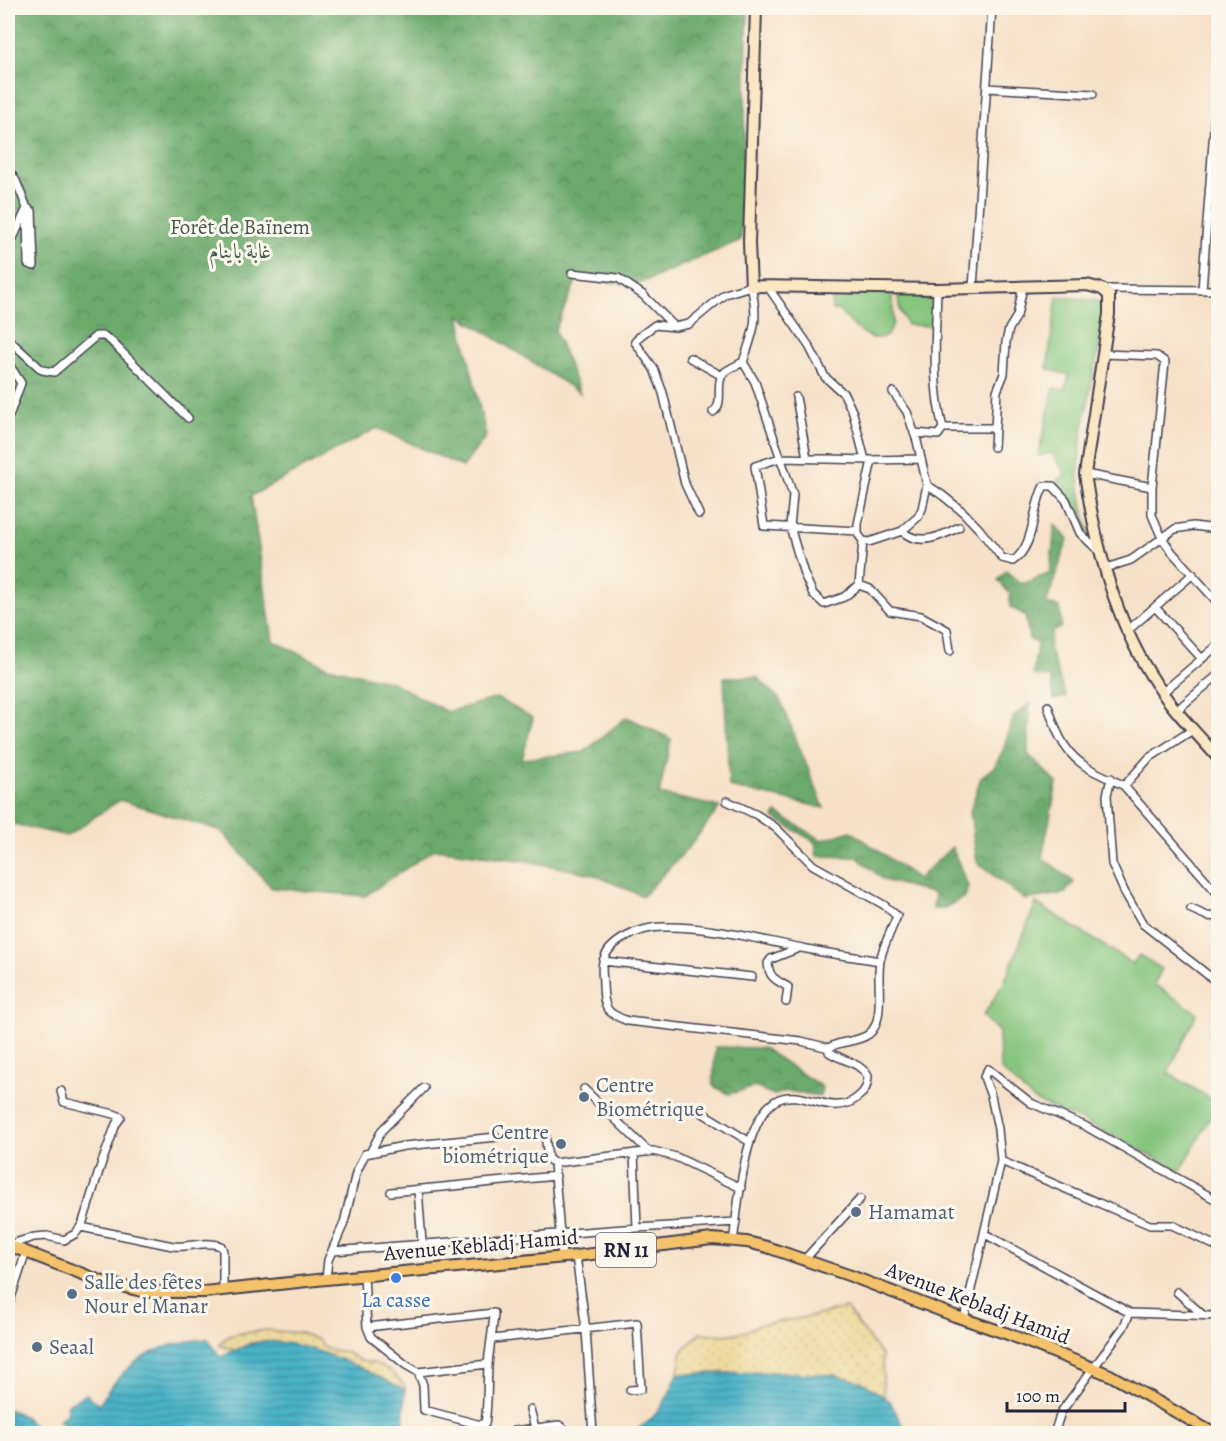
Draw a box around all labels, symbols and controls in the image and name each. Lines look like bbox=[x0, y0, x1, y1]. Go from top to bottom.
park label: Forêt de Baïnem غابة باينام bbox=[170, 213, 310, 269]
place label: Centre Biométrique bbox=[596, 1071, 704, 1123]
marker: Centre Biométrique bbox=[577, 1090, 591, 1104]
place label: Centre biométrique bbox=[443, 1118, 549, 1170]
marker: Centre biométrique bbox=[554, 1137, 568, 1151]
place label: Hamamat bbox=[868, 1198, 955, 1226]
marker: Hamamat bbox=[849, 1205, 863, 1219]
street label: Avenue Kebladj Hamid bbox=[382, 1223, 580, 1268]
road number: RN 11 bbox=[596, 1233, 656, 1267]
street label: Avenue Kebladj Hamid bbox=[881, 1255, 1075, 1351]
place label: Salle des fêtes Nour el Manar bbox=[84, 1268, 208, 1320]
marker: La casse bbox=[389, 1271, 403, 1285]
place label: La casse bbox=[361, 1286, 431, 1314]
marker: Salle des fêtes Nour el Manar bbox=[65, 1287, 79, 1301]
place label: Seaal bbox=[49, 1333, 94, 1361]
marker: Seaal bbox=[30, 1340, 44, 1354]
scale bar bbox=[1007, 1375, 1126, 1413]
text: 100 m bbox=[1016, 1384, 1060, 1408]

